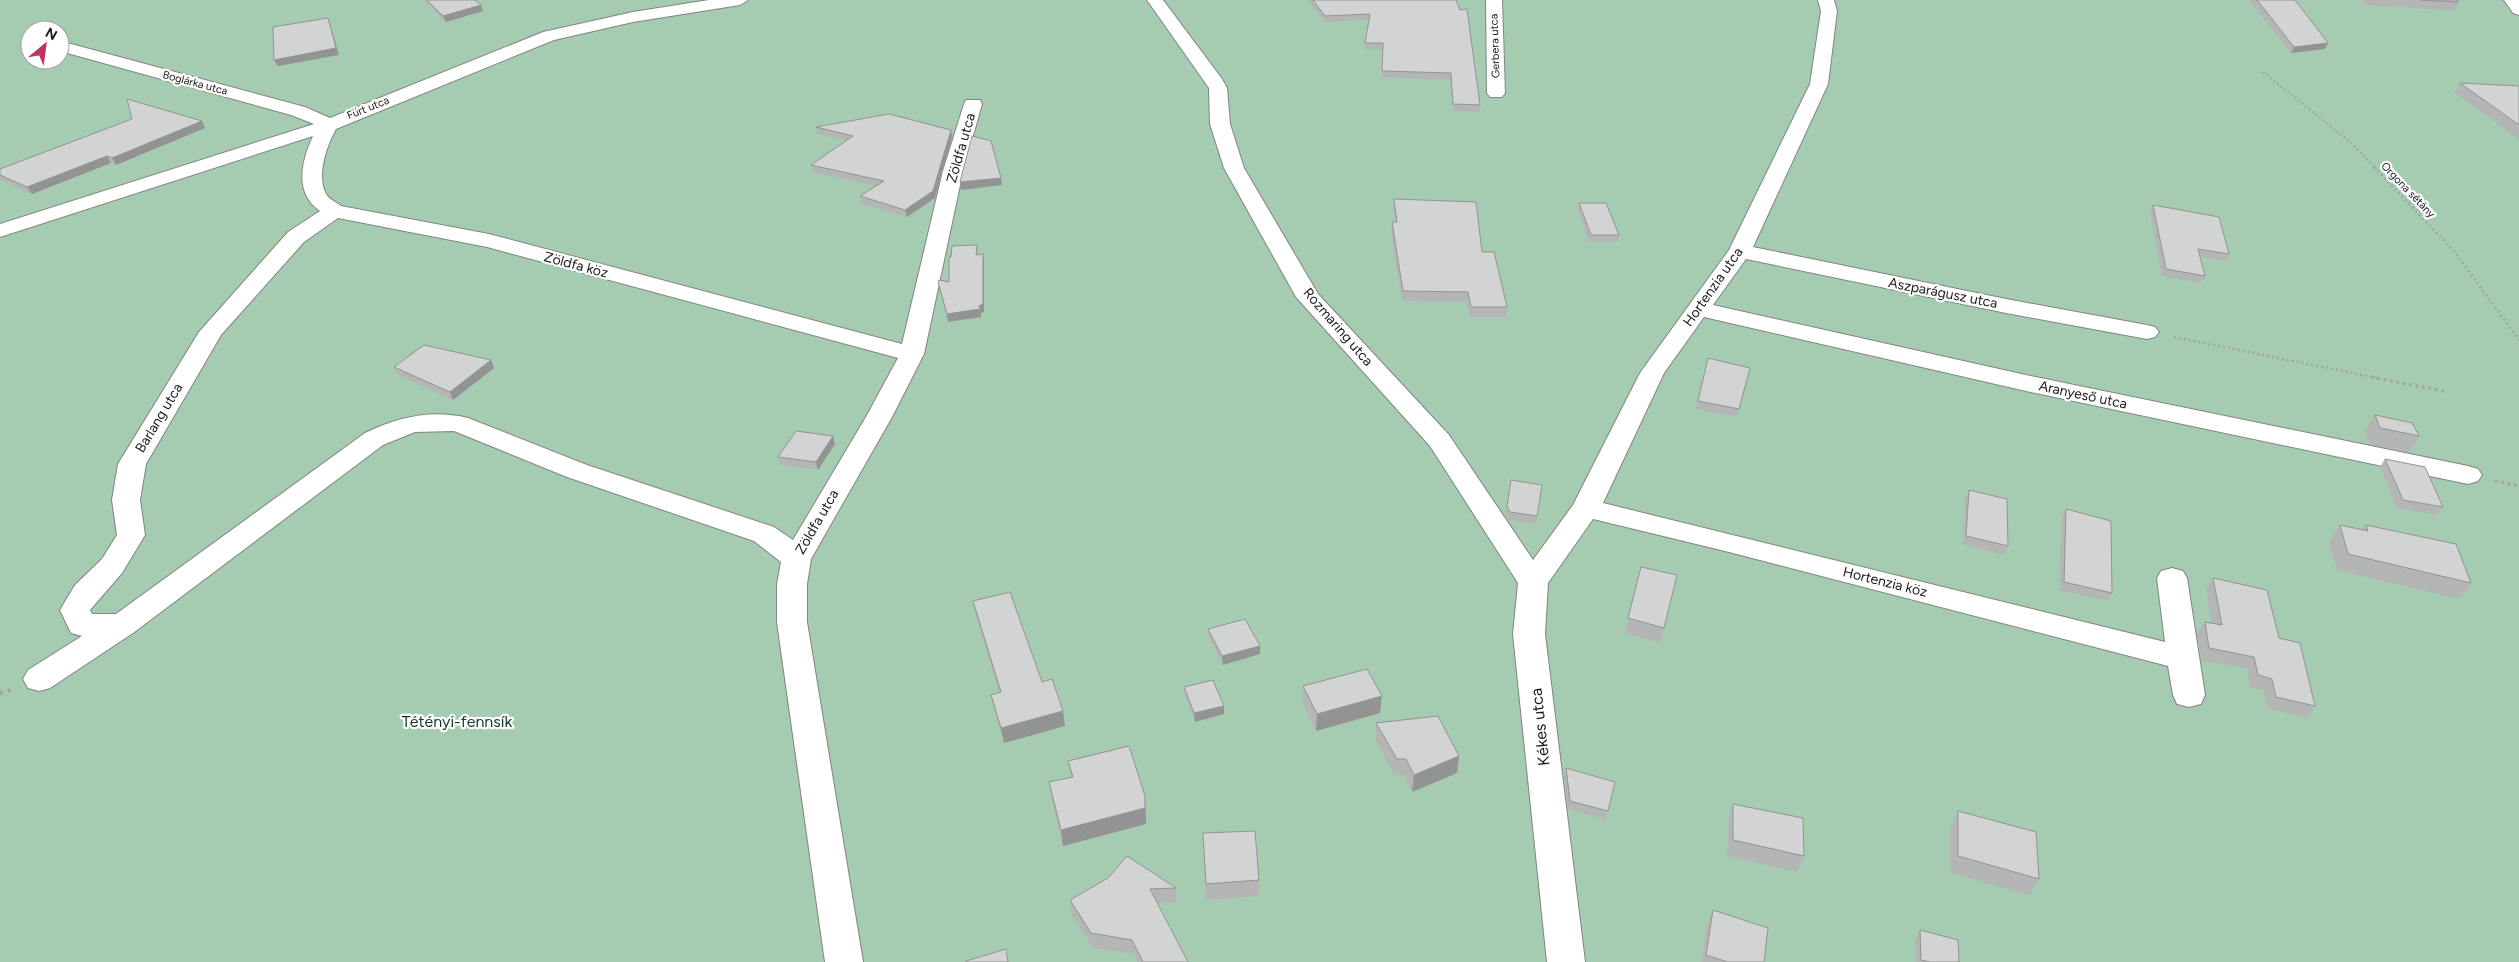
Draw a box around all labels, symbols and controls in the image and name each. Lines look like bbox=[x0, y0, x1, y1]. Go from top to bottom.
street label: Gerbera utca bbox=[1487, 14, 1503, 78]
north arrow bbox=[20, 20, 70, 70]
text: N bbox=[42, 24, 60, 44]
street label: Boglárka utca bbox=[161, 68, 229, 98]
street label: Fürt utca bbox=[345, 94, 391, 122]
street label: Zöldfa utca bbox=[943, 111, 979, 185]
street label: Orgona sétány bbox=[2378, 159, 2438, 221]
street label: Hortenzia utca bbox=[1679, 244, 1747, 330]
street label: Zöldfa köz bbox=[542, 248, 610, 282]
street label: Aszparágusz utca bbox=[1887, 274, 1999, 312]
street label: Rozmaring utca bbox=[1299, 284, 1377, 370]
street label: Aranyeső utca bbox=[2037, 377, 2129, 413]
street label: Barlang utca bbox=[132, 380, 186, 456]
street label: Zöldfa utca bbox=[792, 487, 842, 557]
street label: Hortenzia köz bbox=[1841, 563, 1929, 601]
street label: Kékes utca bbox=[1526, 687, 1554, 767]
park label: Tétényi-fennsík bbox=[402, 712, 512, 731]

